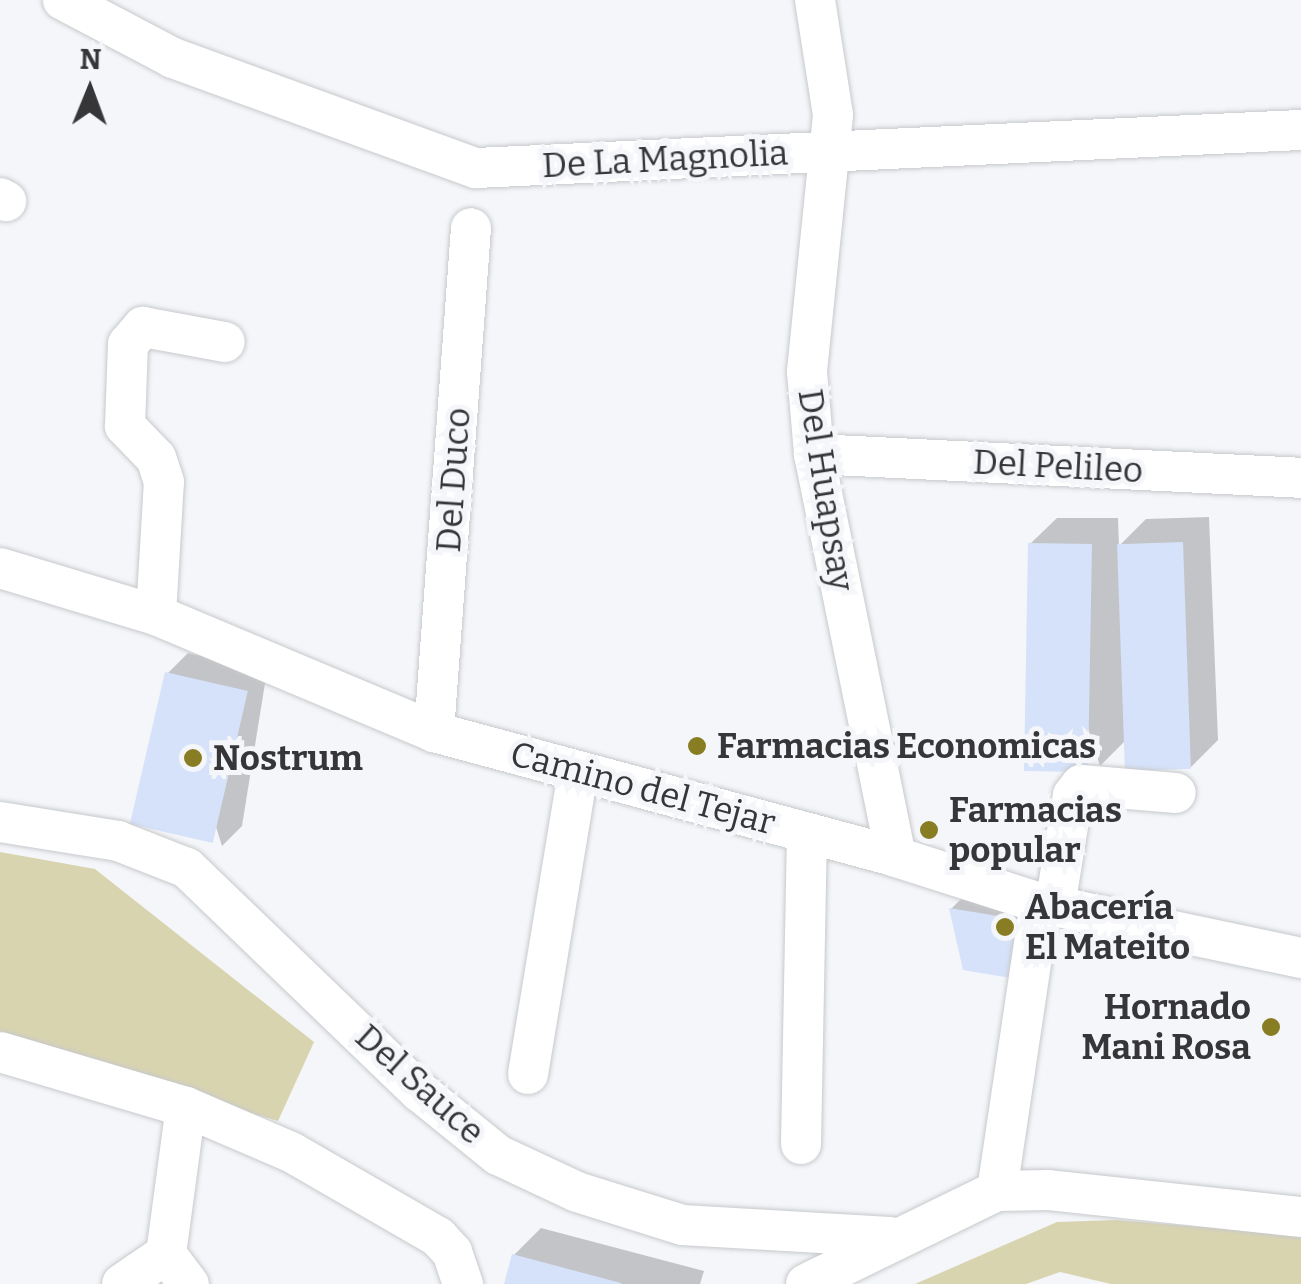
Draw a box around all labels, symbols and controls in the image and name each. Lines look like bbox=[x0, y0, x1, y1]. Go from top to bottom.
north arrow bbox=[40, 40, 140, 140]
text: N bbox=[79, 43, 102, 76]
street label: De La Magnolia bbox=[541, 132, 789, 186]
street label: Del Huapsay bbox=[789, 386, 863, 594]
street label: Del Duco bbox=[427, 406, 479, 554]
street label: Del Pelileo bbox=[972, 441, 1144, 491]
place label: Farmacias Economicas bbox=[717, 725, 1096, 767]
street label: Camino del Tejar bbox=[506, 732, 780, 844]
marker: Farmacias Economicas bbox=[686, 735, 708, 757]
place label: Nostrum bbox=[213, 737, 363, 779]
marker: Nostrum bbox=[182, 747, 204, 769]
place label: Farmacias popular bbox=[949, 789, 1122, 871]
marker: Farmacias popular bbox=[918, 819, 940, 841]
place label: Abacería El Mateito bbox=[1025, 886, 1190, 968]
marker: Abacería El Mateito bbox=[994, 916, 1016, 938]
place label: Hornado Mani Rosa bbox=[1082, 986, 1251, 1068]
street label: Del Sauce bbox=[347, 1015, 493, 1153]
marker: Hornado Mani Rosa bbox=[1260, 1016, 1282, 1038]

